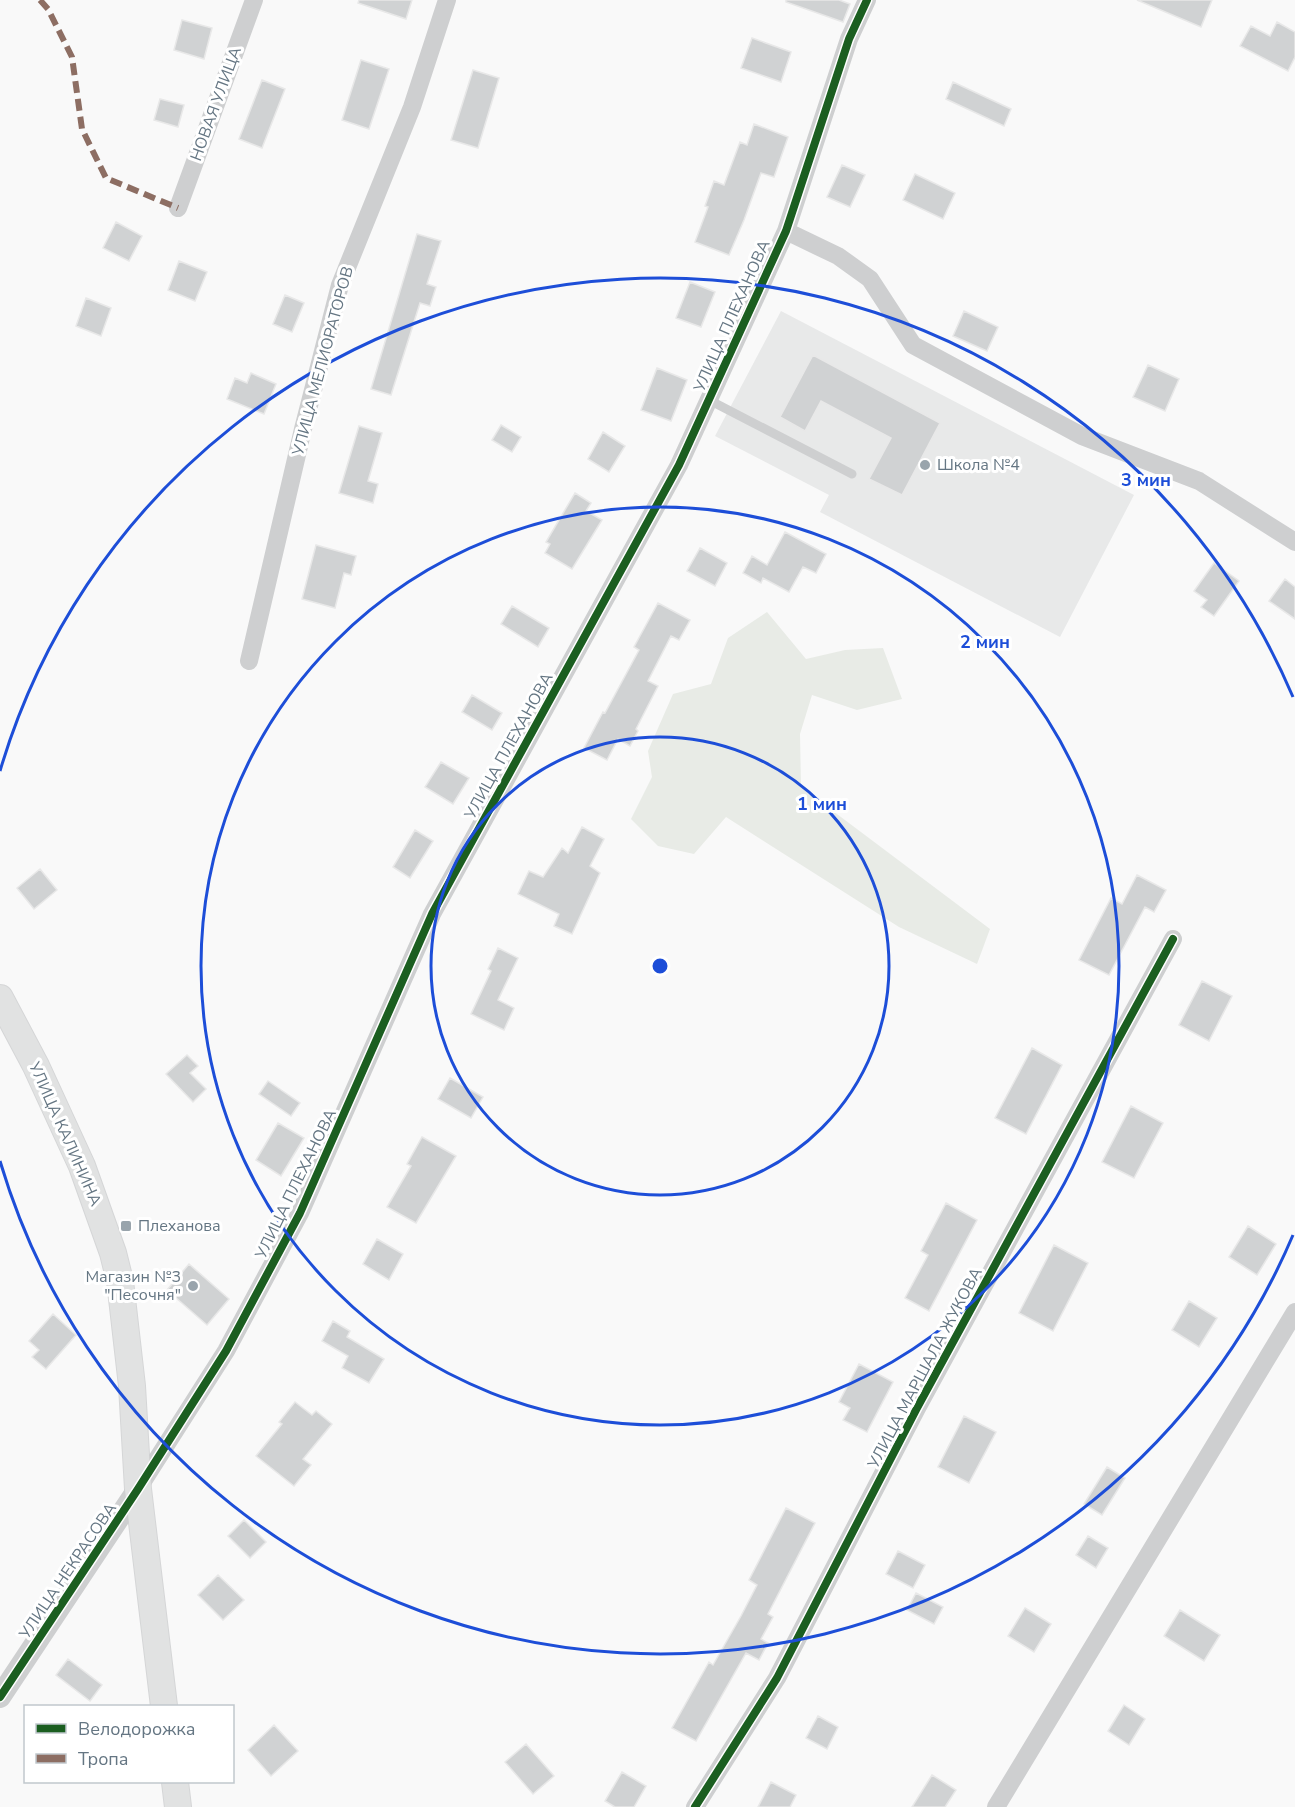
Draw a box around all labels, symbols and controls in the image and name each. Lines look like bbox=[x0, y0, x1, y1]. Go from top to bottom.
street label: НОВАЯ УЛИЦА bbox=[185, 44, 247, 164]
street label: УЛИЦА ПЛЕХАНОВА bbox=[688, 236, 776, 396]
street label: УЛИЦА МЕЛИОРАТОРОВ bbox=[287, 264, 359, 459]
place label: Школа №4 bbox=[937, 454, 1020, 476]
marker: Школа №4 bbox=[918, 458, 932, 472]
text: 3 мин bbox=[1121, 468, 1171, 492]
text: 2 мин bbox=[960, 630, 1010, 654]
street label: УЛИЦА ПЛЕХАНОВА bbox=[459, 669, 559, 824]
text: 1 мин bbox=[797, 792, 847, 816]
centre of rings bbox=[650, 956, 670, 976]
street label: УЛИЦА КАЛИНИНА bbox=[23, 1058, 107, 1210]
street label: УЛИЦА ПЛЕХАНОВА bbox=[250, 1105, 342, 1263]
place label: Плеханова bbox=[138, 1215, 221, 1237]
marker: Плеханова bbox=[119, 1219, 133, 1233]
street label: УЛИЦА МАРШАЛА ЖУКОВА bbox=[862, 1263, 988, 1473]
place label: Магазин №3 "Песочня" bbox=[85, 1266, 181, 1306]
marker: Магазин №3 "Песочня" bbox=[186, 1279, 200, 1293]
street label: УЛИЦА НЕКРАСОВА bbox=[14, 1498, 122, 1644]
legend bbox=[24, 1705, 234, 1783]
text: Велодорожка bbox=[78, 1717, 195, 1741]
text: Тропа bbox=[78, 1747, 129, 1771]

